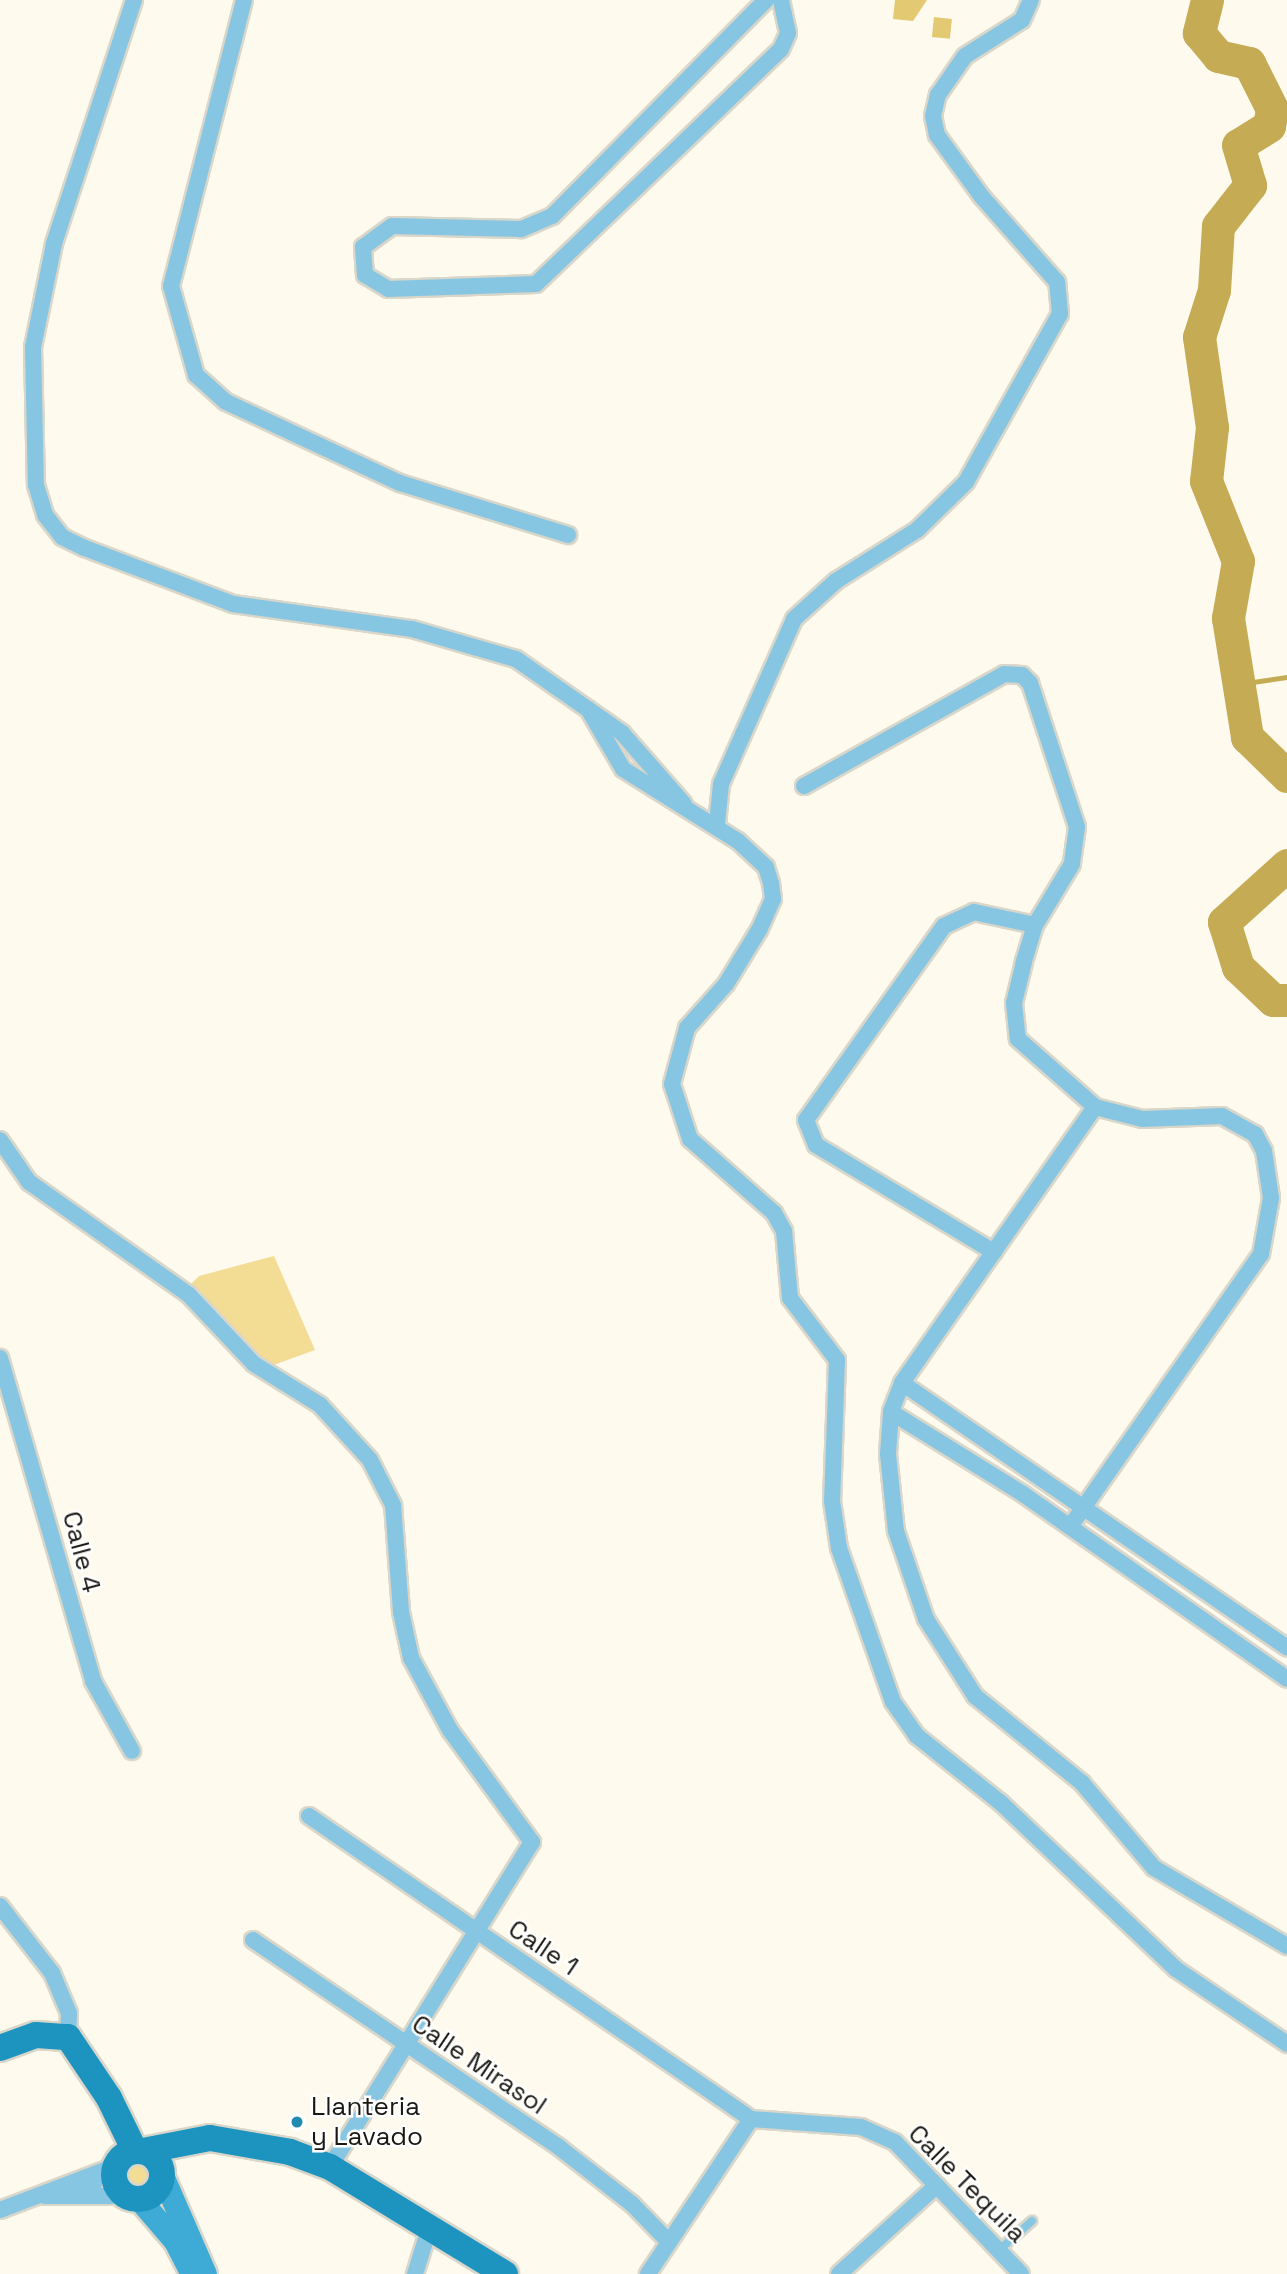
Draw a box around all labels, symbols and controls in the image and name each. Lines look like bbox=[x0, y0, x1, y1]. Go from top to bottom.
street label: Calle 4 bbox=[55, 1508, 107, 1596]
street label: Calle 1 bbox=[502, 1913, 584, 1983]
street label: Calle Mirasol bbox=[406, 2009, 552, 2121]
place label: Llanteria y Lavado bbox=[311, 2091, 423, 2152]
marker: Llanteria y Lavado bbox=[289, 2114, 305, 2130]
street label: Calle Tequila bbox=[901, 2118, 1033, 2250]

